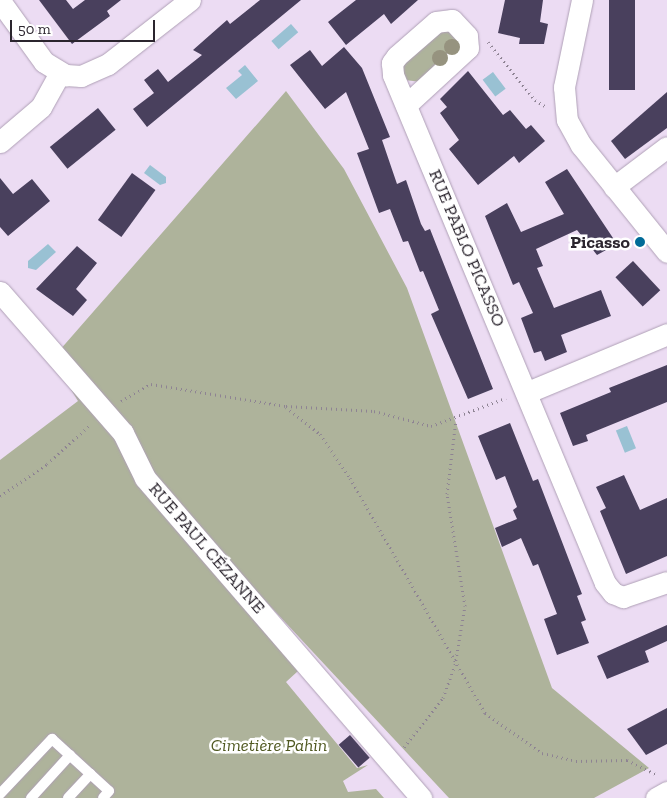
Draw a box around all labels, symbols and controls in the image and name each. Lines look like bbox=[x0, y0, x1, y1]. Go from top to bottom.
scale bar bbox=[12, 10, 158, 42]
text: 50 m bbox=[18, 20, 51, 38]
street label: RUE PABLO PICASSO bbox=[424, 166, 510, 330]
place label: Picasso bbox=[570, 231, 630, 253]
marker: Picasso bbox=[634, 236, 646, 248]
street label: RUE PAUL CÉZANNE bbox=[144, 478, 270, 618]
park label: Cimetière Pahin bbox=[211, 734, 327, 756]

